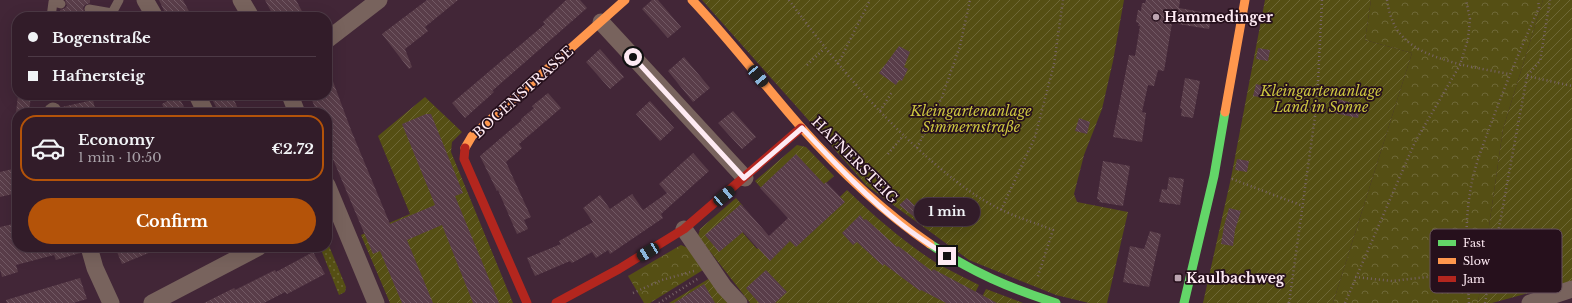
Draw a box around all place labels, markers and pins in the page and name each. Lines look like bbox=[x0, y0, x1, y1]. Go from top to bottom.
place label: Hammedinger bbox=[1164, 8, 1273, 26]
marker: Hammedinger bbox=[1151, 12, 1161, 22]
place label: Kaulbachweg bbox=[1186, 269, 1285, 287]
marker: Kaulbachweg bbox=[1173, 273, 1183, 283]

